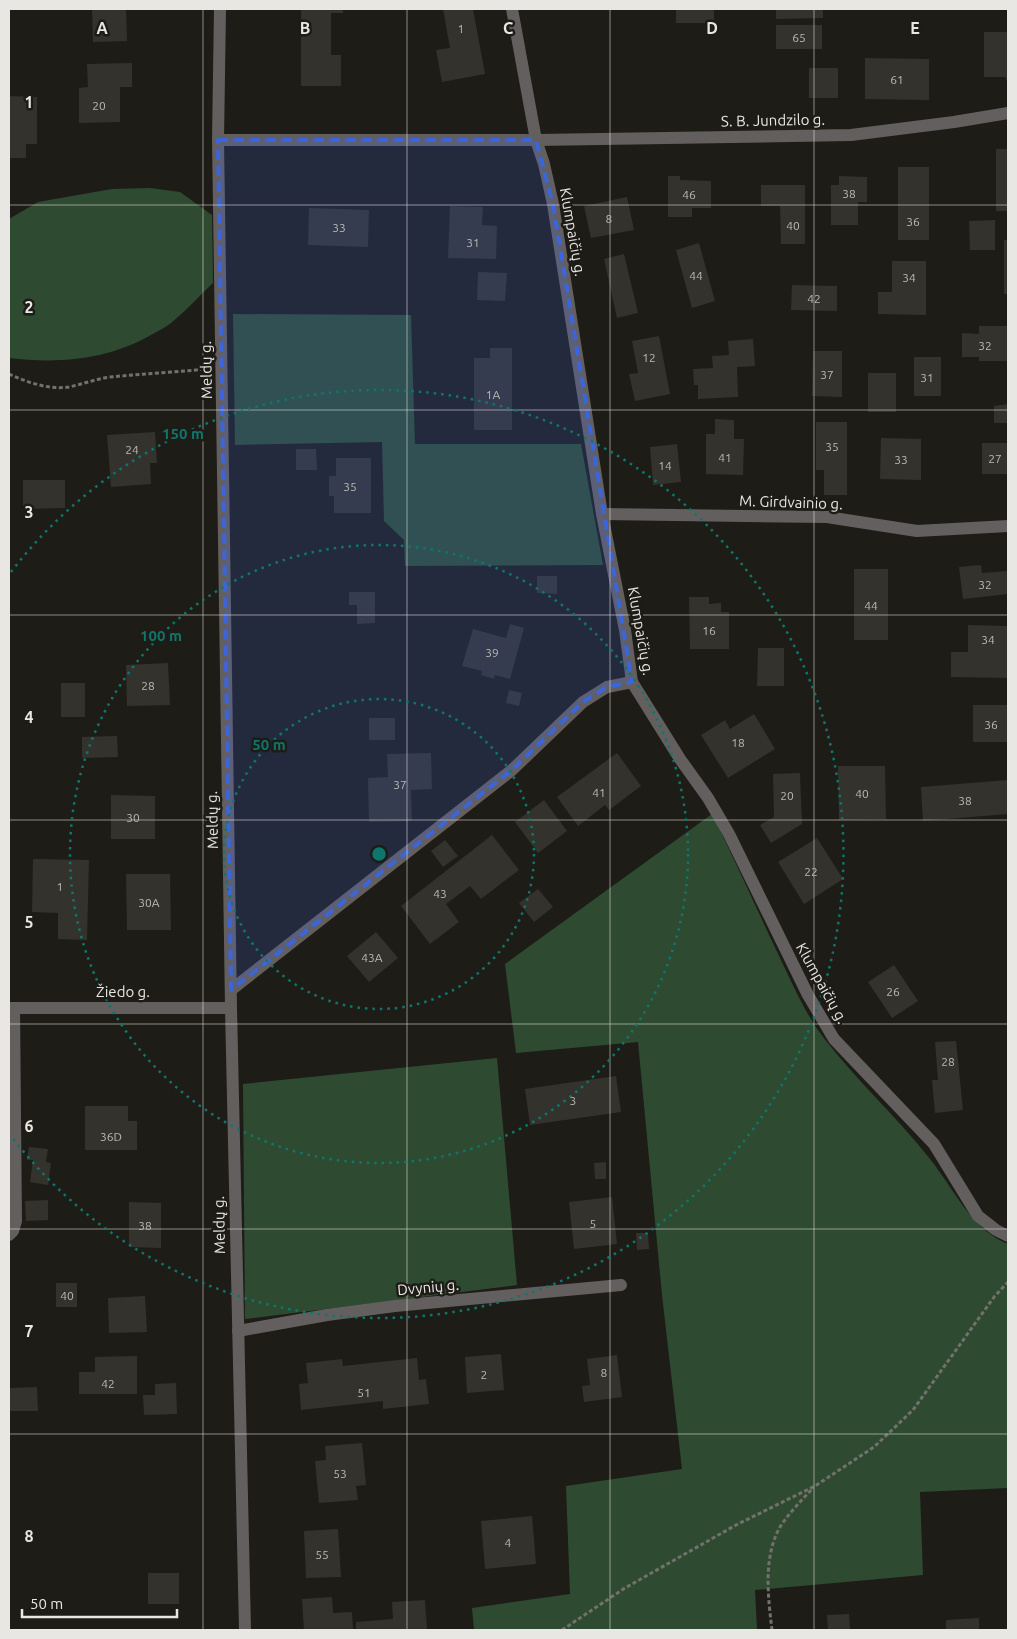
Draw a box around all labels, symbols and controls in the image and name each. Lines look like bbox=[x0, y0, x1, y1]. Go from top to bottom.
text: A bbox=[96, 19, 108, 37]
text: B bbox=[300, 19, 310, 37]
text: C bbox=[503, 19, 513, 37]
text: D bbox=[706, 19, 718, 37]
text: E bbox=[910, 19, 920, 37]
house number: 1 bbox=[458, 22, 464, 35]
house number: 65 bbox=[792, 31, 806, 44]
house number: 61 bbox=[890, 73, 904, 86]
text: 1 bbox=[24, 93, 34, 111]
house number: 20 bbox=[92, 99, 106, 112]
street label: S. B. Jundzilo g. bbox=[721, 111, 825, 129]
street label: Klumpaičių g. bbox=[557, 186, 589, 278]
house number: 38 bbox=[842, 187, 856, 200]
house number: 46 bbox=[682, 188, 696, 201]
house number: 8 bbox=[606, 212, 613, 225]
house number: 36 bbox=[906, 215, 920, 228]
house number: 40 bbox=[786, 219, 800, 232]
house number: 33 bbox=[332, 221, 346, 234]
house number: 31 bbox=[466, 236, 480, 249]
house number: 44 bbox=[689, 269, 703, 282]
house number: 34 bbox=[902, 271, 916, 284]
house number: 42 bbox=[807, 292, 821, 305]
text: 2 bbox=[24, 298, 34, 316]
house number: 32 bbox=[978, 339, 992, 352]
street label: Meldų g. bbox=[197, 341, 215, 399]
house number: 12 bbox=[642, 351, 656, 364]
house number: 37 bbox=[820, 368, 834, 381]
house number: 31 bbox=[920, 371, 934, 384]
house number: 1A bbox=[486, 388, 500, 401]
text: 150 m bbox=[162, 425, 204, 442]
house number: 35 bbox=[825, 440, 839, 453]
house number: 24 bbox=[125, 443, 139, 456]
house number: 41 bbox=[718, 451, 732, 464]
house number: 27 bbox=[988, 452, 1002, 465]
house number: 33 bbox=[894, 453, 908, 466]
house number: 14 bbox=[658, 459, 672, 472]
house number: 35 bbox=[343, 480, 357, 493]
street label: M. Girdvainio g. bbox=[739, 492, 843, 512]
text: 3 bbox=[24, 503, 34, 521]
house number: 32 bbox=[978, 578, 992, 591]
street label: Klumpaičių g. bbox=[625, 585, 657, 677]
house number: 44 bbox=[864, 599, 878, 612]
house number: 16 bbox=[702, 624, 716, 637]
text: 100 m bbox=[140, 627, 182, 644]
house number: 34 bbox=[981, 633, 995, 646]
house number: 39 bbox=[485, 646, 499, 659]
house number: 28 bbox=[141, 679, 155, 692]
text: 4 bbox=[24, 708, 34, 726]
house number: 36 bbox=[984, 718, 998, 731]
text: 50 m bbox=[252, 736, 286, 753]
house number: 18 bbox=[731, 736, 745, 749]
house number: 37 bbox=[393, 778, 407, 791]
house number: 41 bbox=[592, 786, 606, 799]
house number: 40 bbox=[855, 787, 869, 800]
house number: 20 bbox=[780, 789, 794, 802]
street label: Meldų g. bbox=[203, 791, 221, 849]
house number: 38 bbox=[958, 794, 972, 807]
house number: 30 bbox=[126, 811, 140, 824]
centre of rings bbox=[370, 845, 388, 863]
house number: 22 bbox=[804, 865, 818, 878]
house number: 1 bbox=[57, 880, 63, 893]
house number: 43 bbox=[433, 887, 447, 900]
house number: 30A bbox=[138, 896, 160, 909]
text: 5 bbox=[24, 913, 34, 931]
street label: Klumpaičių g. bbox=[793, 940, 851, 1026]
house number: 43A bbox=[361, 951, 383, 964]
street label: Žiedo g. bbox=[96, 983, 150, 1000]
house number: 26 bbox=[886, 985, 900, 998]
house number: 28 bbox=[941, 1055, 955, 1068]
house number: 3 bbox=[570, 1094, 576, 1107]
text: 6 bbox=[24, 1117, 34, 1135]
house number: 36D bbox=[100, 1130, 122, 1143]
street label: Meldų g. bbox=[210, 1196, 228, 1254]
house number: 5 bbox=[590, 1217, 596, 1230]
house number: 38 bbox=[138, 1219, 152, 1232]
street label: Dvynių g. bbox=[396, 1276, 460, 1298]
house number: 40 bbox=[60, 1289, 74, 1302]
text: 7 bbox=[24, 1322, 34, 1340]
house number: 8 bbox=[601, 1366, 608, 1379]
house number: 2 bbox=[481, 1368, 487, 1381]
house number: 42 bbox=[101, 1377, 115, 1390]
house number: 51 bbox=[357, 1386, 371, 1399]
house number: 53 bbox=[333, 1467, 347, 1480]
text: 8 bbox=[24, 1527, 34, 1545]
house number: 4 bbox=[505, 1536, 512, 1549]
house number: 55 bbox=[315, 1548, 329, 1561]
scale bar bbox=[22, 1586, 178, 1618]
text: 50 m bbox=[30, 1595, 63, 1612]

